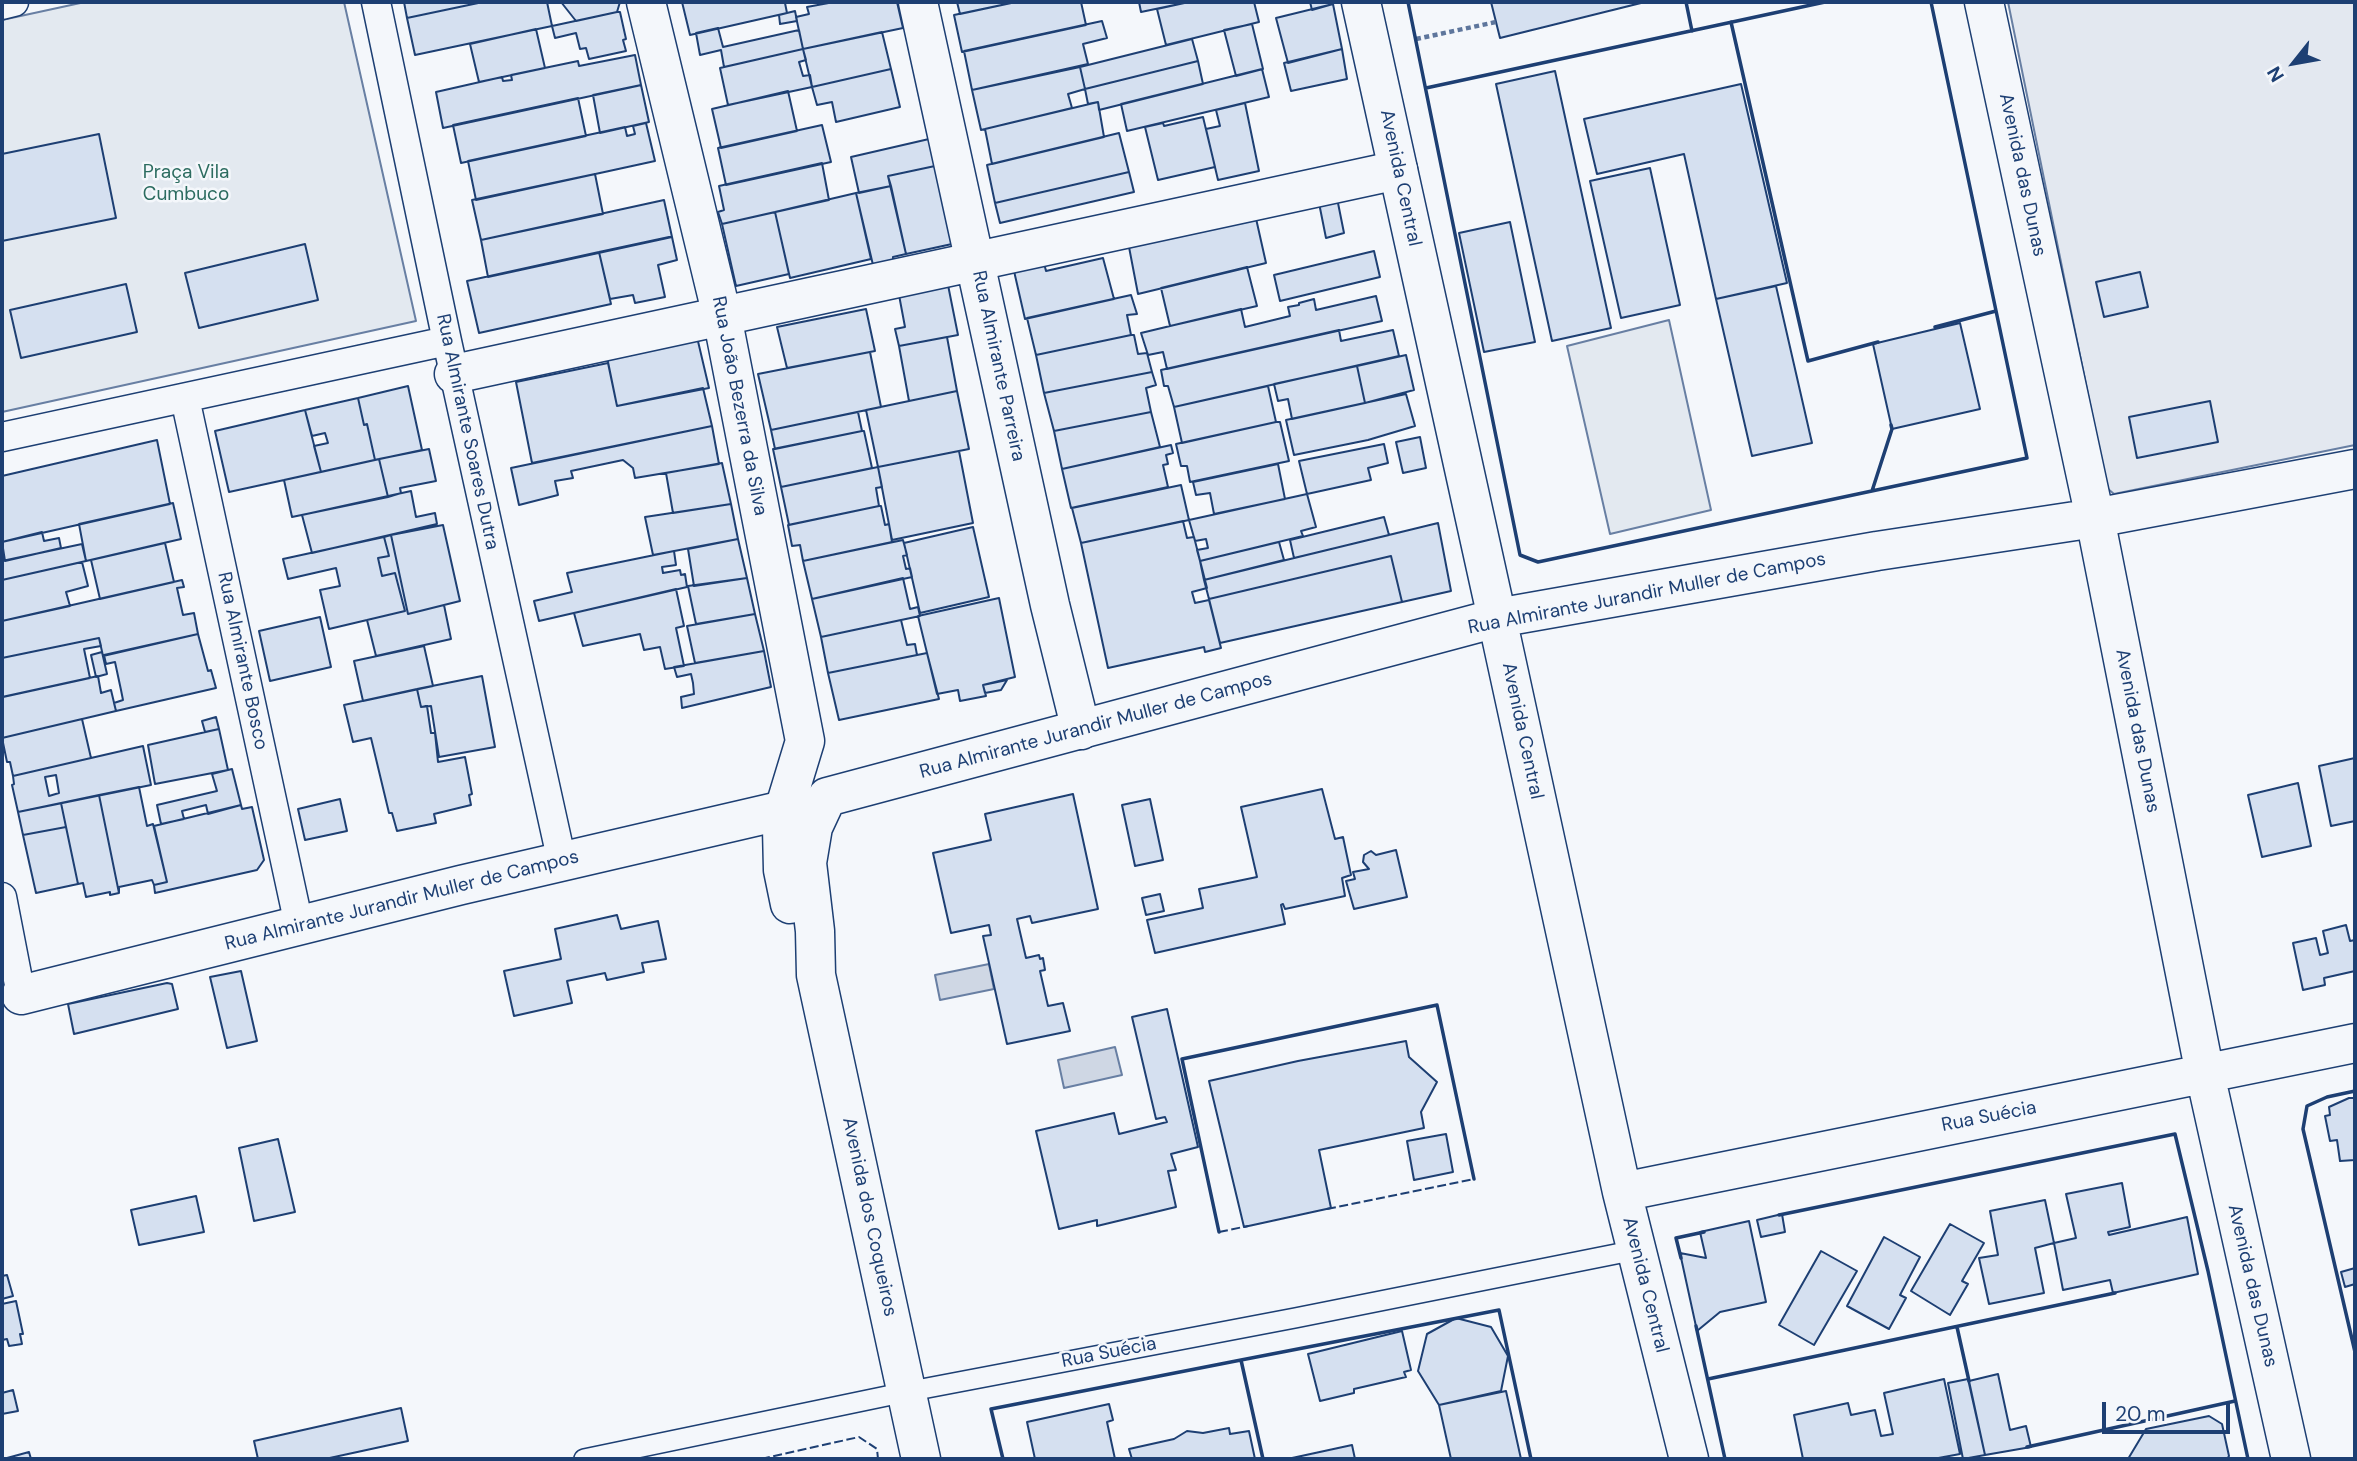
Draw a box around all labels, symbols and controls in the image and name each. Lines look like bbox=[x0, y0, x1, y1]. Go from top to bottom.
north arrow bbox=[2259, 28, 2329, 98]
text: N bbox=[2261, 62, 2290, 86]
street label: Avenida das Dunas bbox=[1994, 91, 2050, 259]
street label: Avenida Central bbox=[1374, 108, 1426, 248]
park label: Praça Vila Cumbuco bbox=[143, 162, 229, 206]
street label: Rua Almirante Parreira bbox=[967, 268, 1029, 464]
street label: Rua João Bezerra da Silva bbox=[707, 294, 771, 518]
street label: Rua Almirante Soares Dutra bbox=[431, 312, 503, 552]
street label: Rua Almirante Jurandir Muller de Campos bbox=[1466, 548, 1828, 640]
street label: Rua Almirante Bosco bbox=[212, 570, 272, 752]
street label: Avenida das Dunas bbox=[2110, 647, 2164, 815]
street label: Avenida Central bbox=[1496, 661, 1548, 801]
street label: Rua Almirante Jurandir Muller de Campos bbox=[917, 668, 1275, 784]
street label: Rua Almirante Jurandir Muller de Campos bbox=[223, 846, 581, 956]
street label: Rua Suécia bbox=[1940, 1097, 2038, 1137]
street label: Avenida dos Coqueiros bbox=[837, 1115, 901, 1319]
street label: Avenida das Dunas bbox=[2222, 1202, 2282, 1370]
street label: Avenida Central bbox=[1617, 1215, 1673, 1355]
street label: Rua Suécia bbox=[1060, 1333, 1158, 1373]
scale bar bbox=[2105, 1388, 2233, 1432]
text: 20 m bbox=[2115, 1400, 2166, 1428]

